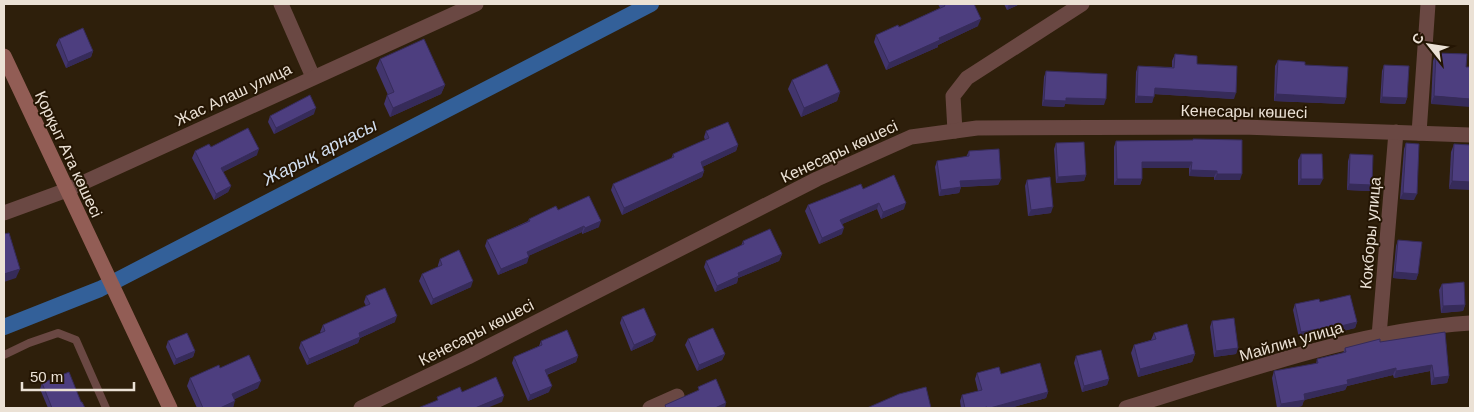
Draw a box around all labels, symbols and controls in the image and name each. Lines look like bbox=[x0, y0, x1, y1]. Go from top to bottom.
north arrow bbox=[1404, 20, 1454, 70]
text: С bbox=[1408, 30, 1427, 47]
street label: Жас Алаш улица bbox=[172, 60, 294, 129]
street label: Қорқыт Ата көшесі bbox=[32, 88, 105, 220]
street label: Кенесары көшесі bbox=[1180, 102, 1308, 121]
water label: Жарық арнасы bbox=[259, 115, 380, 190]
street label: Кенесары көшесі bbox=[778, 117, 900, 186]
street label: Кокборы улица bbox=[1357, 176, 1384, 290]
street label: Кенесары көшесі bbox=[416, 296, 537, 369]
street label: Майлин улица bbox=[1237, 319, 1345, 364]
scale bar bbox=[22, 360, 135, 392]
text: 50 m bbox=[30, 368, 63, 385]

